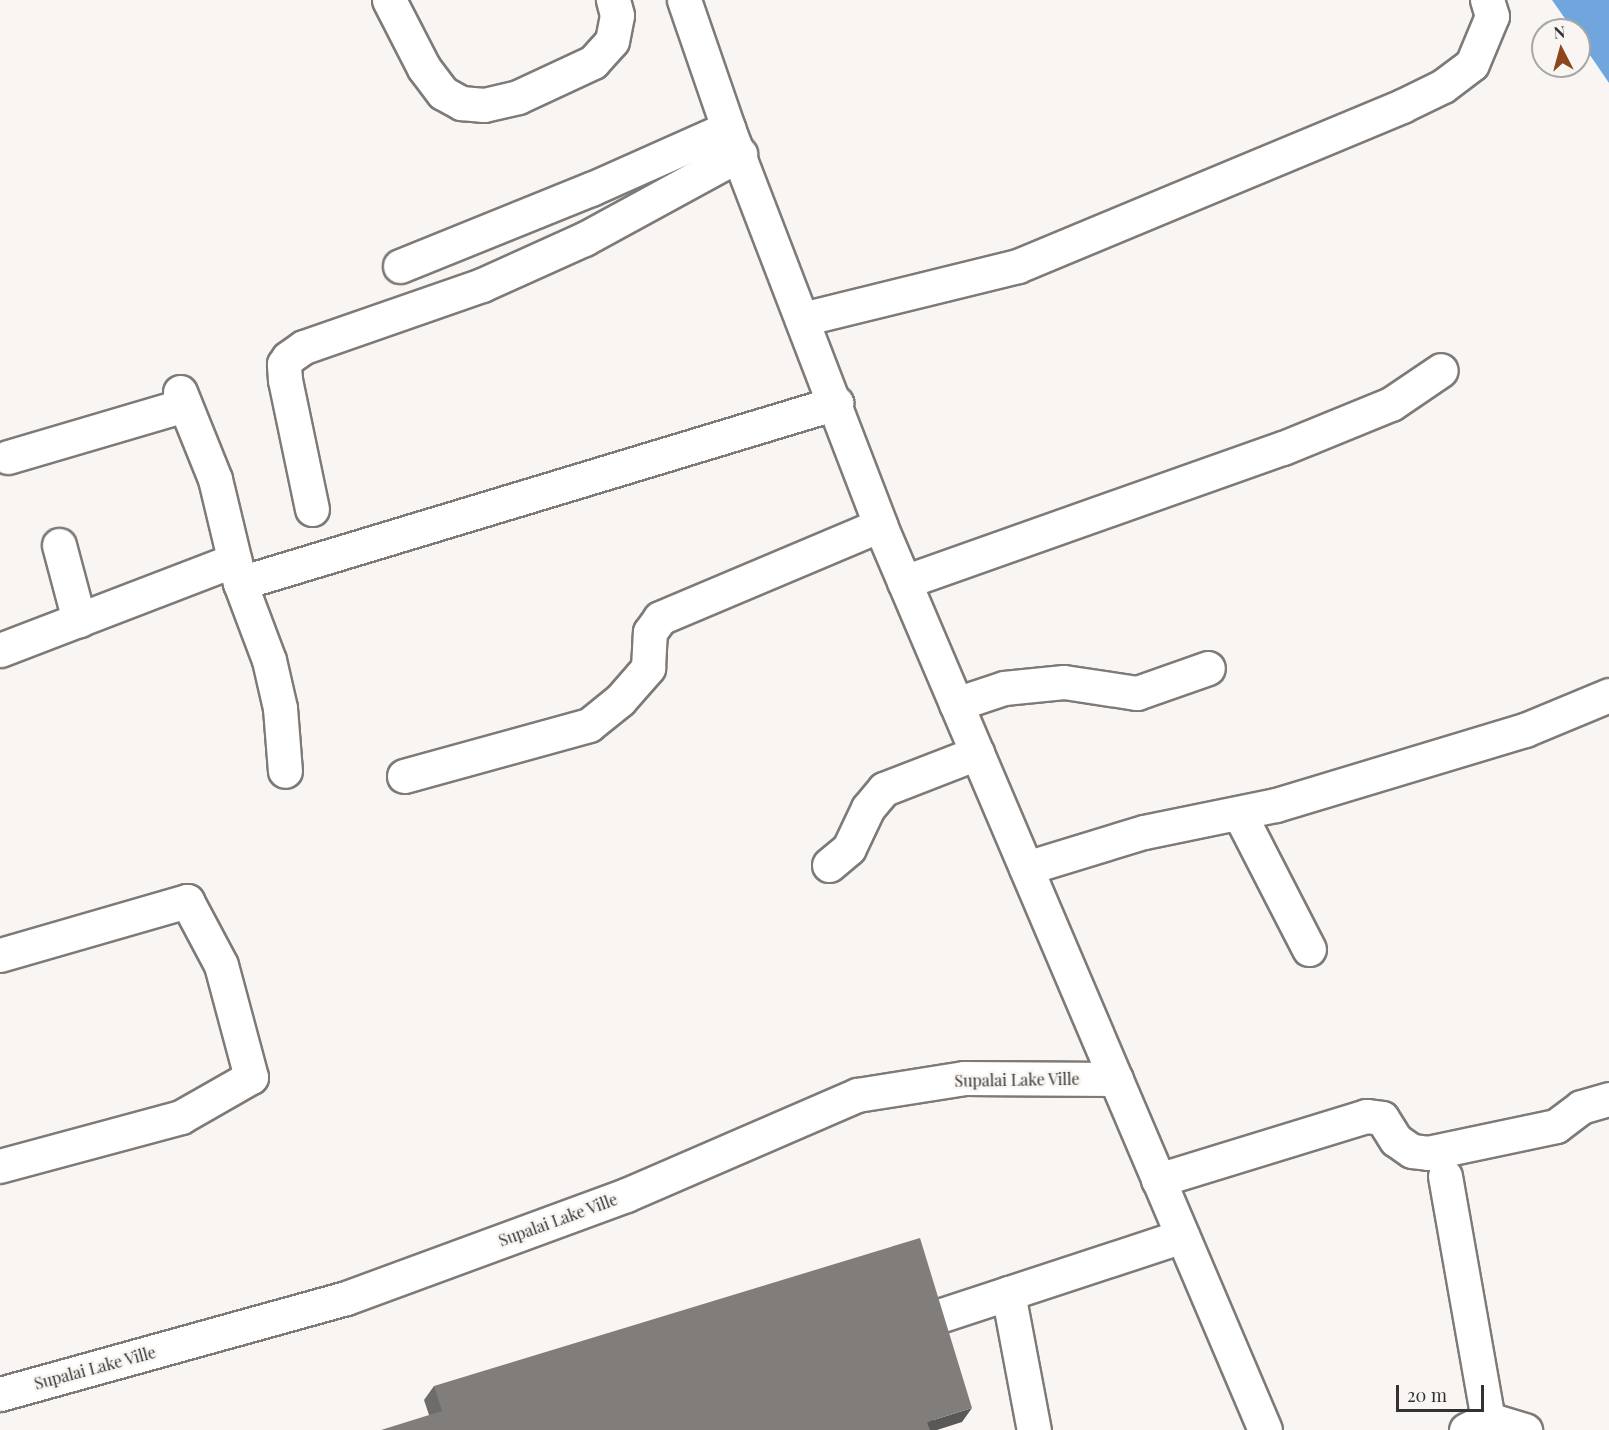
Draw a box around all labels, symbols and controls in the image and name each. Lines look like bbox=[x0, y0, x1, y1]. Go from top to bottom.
north arrow bbox=[1531, 18, 1591, 78]
text: N bbox=[1552, 21, 1566, 43]
street label: Supalai Lake Ville bbox=[954, 1069, 1080, 1091]
street label: Supalai Lake Ville bbox=[496, 1189, 620, 1251]
street label: Supalai Lake Ville bbox=[32, 1342, 158, 1394]
scale bar bbox=[1399, 1373, 1488, 1411]
text: 20 m bbox=[1407, 1383, 1447, 1407]

